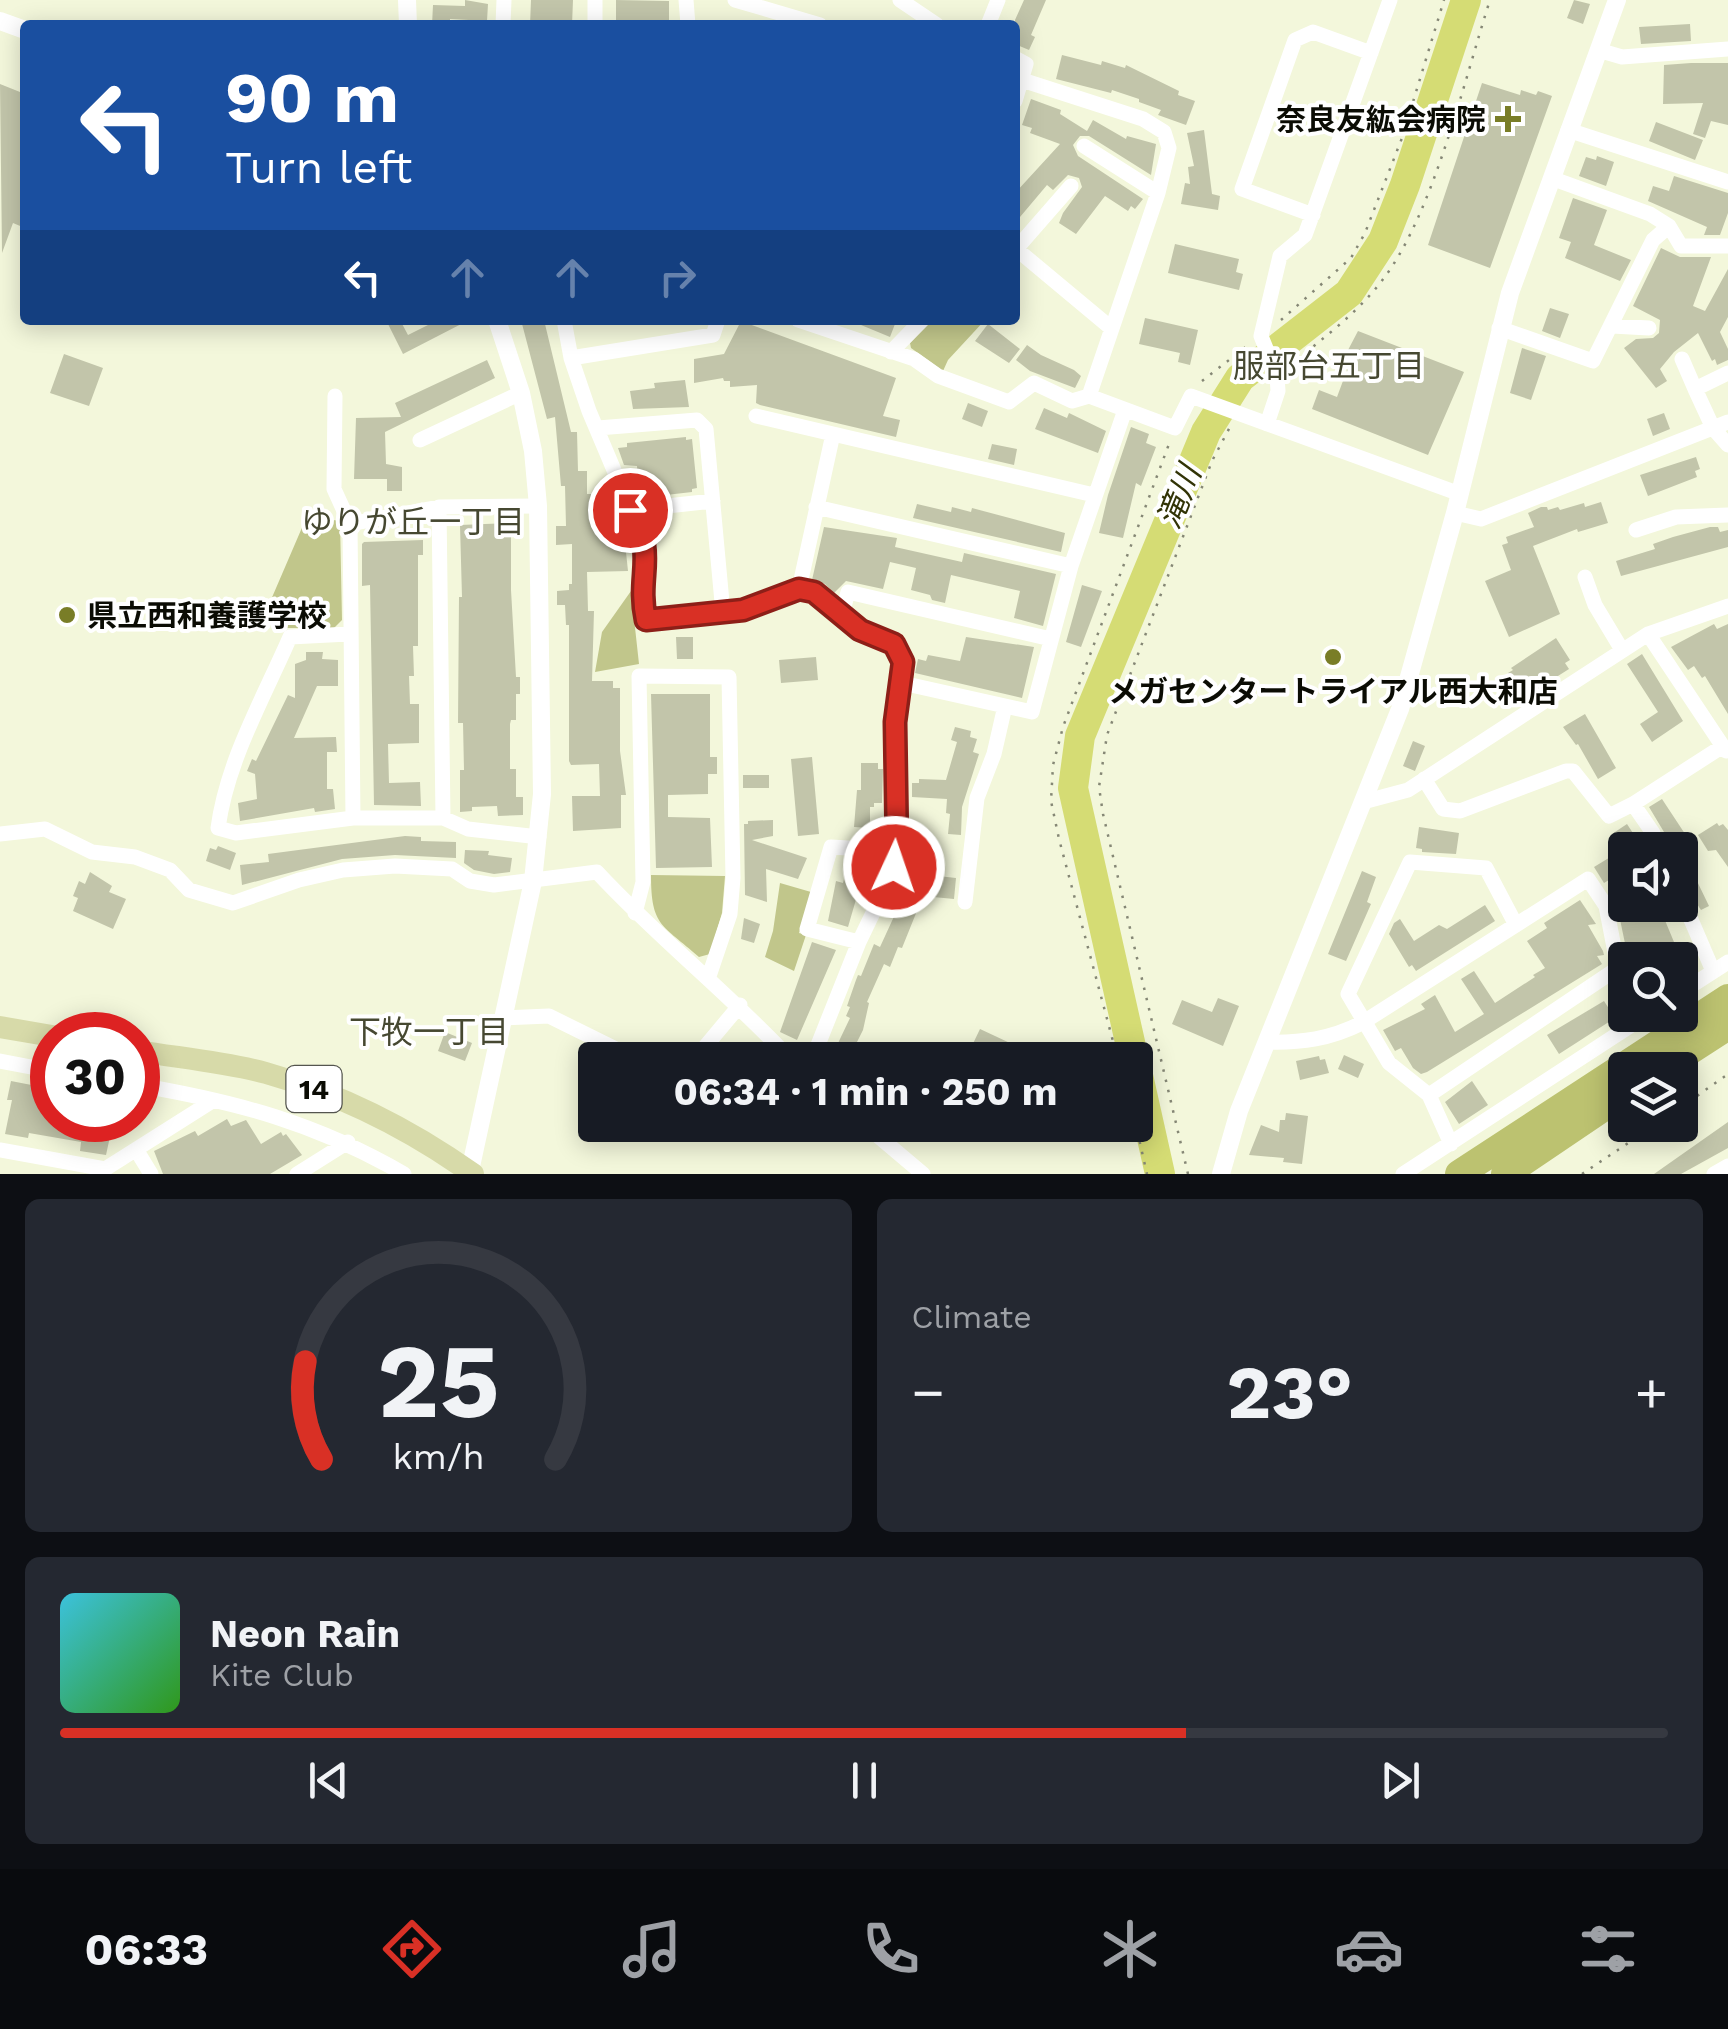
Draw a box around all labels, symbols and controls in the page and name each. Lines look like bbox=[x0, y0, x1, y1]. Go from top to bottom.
text: 90 m bbox=[225, 57, 399, 139]
icon: left bbox=[60, 60, 190, 190]
place label: 奈良友紘会病院 bbox=[1276, 102, 1486, 137]
marker: 奈良友紘会病院 bbox=[1495, 106, 1521, 132]
text: Turn left bbox=[225, 141, 412, 194]
icon: left bbox=[335, 250, 390, 305]
icon: ahead bbox=[440, 250, 495, 305]
icon: ahead bbox=[545, 250, 600, 305]
icon: right bbox=[650, 250, 705, 305]
district label: 服部台五丁目 bbox=[1233, 347, 1425, 385]
water label: 滝川 bbox=[1149, 457, 1210, 534]
pin bbox=[588, 468, 673, 553]
icon: arrive bbox=[603, 483, 658, 538]
district label: ゆりが丘一丁目 bbox=[301, 503, 525, 541]
place label: 県立西和養護学校 bbox=[87, 598, 327, 633]
marker: 県立西和養護学校 bbox=[56, 604, 78, 626]
marker: メガセンタートライアル西大和店 bbox=[1322, 646, 1344, 668]
place label: メガセンタートライアル西大和店 bbox=[1108, 674, 1558, 709]
position arrow bbox=[842, 815, 946, 919]
map controls bbox=[1608, 832, 1698, 1142]
button: sound bbox=[1608, 832, 1698, 922]
button: search bbox=[1608, 942, 1698, 1032]
speed limit sign: 30 bbox=[30, 1012, 160, 1142]
district label: 下牧一丁目 bbox=[349, 1013, 509, 1051]
button: layers bbox=[1608, 1052, 1698, 1142]
road number: 14 bbox=[286, 1066, 342, 1112]
text: 06:34 · 1 min · 250 m bbox=[674, 1070, 1057, 1114]
text: Climate bbox=[912, 1298, 1032, 1336]
text: 25 bbox=[377, 1320, 500, 1442]
text: 23° bbox=[1227, 1348, 1353, 1436]
text: − bbox=[912, 1360, 945, 1424]
text: + bbox=[1635, 1360, 1668, 1424]
text: km/h bbox=[392, 1436, 484, 1478]
text: Neon Rain bbox=[210, 1612, 400, 1656]
text: Kite Club bbox=[210, 1656, 354, 1694]
icon: previous bbox=[301, 1753, 356, 1808]
icon: pause bbox=[837, 1753, 892, 1808]
icon: next bbox=[1373, 1753, 1428, 1808]
icon: directions bbox=[377, 1914, 447, 1984]
icon: music bbox=[617, 1914, 687, 1984]
icon: phone bbox=[856, 1914, 926, 1984]
icon: climate bbox=[1095, 1914, 1165, 1984]
icon: car bbox=[1334, 1914, 1404, 1984]
icon: filters bbox=[1573, 1914, 1643, 1984]
text: 06:33 bbox=[85, 1923, 208, 1976]

